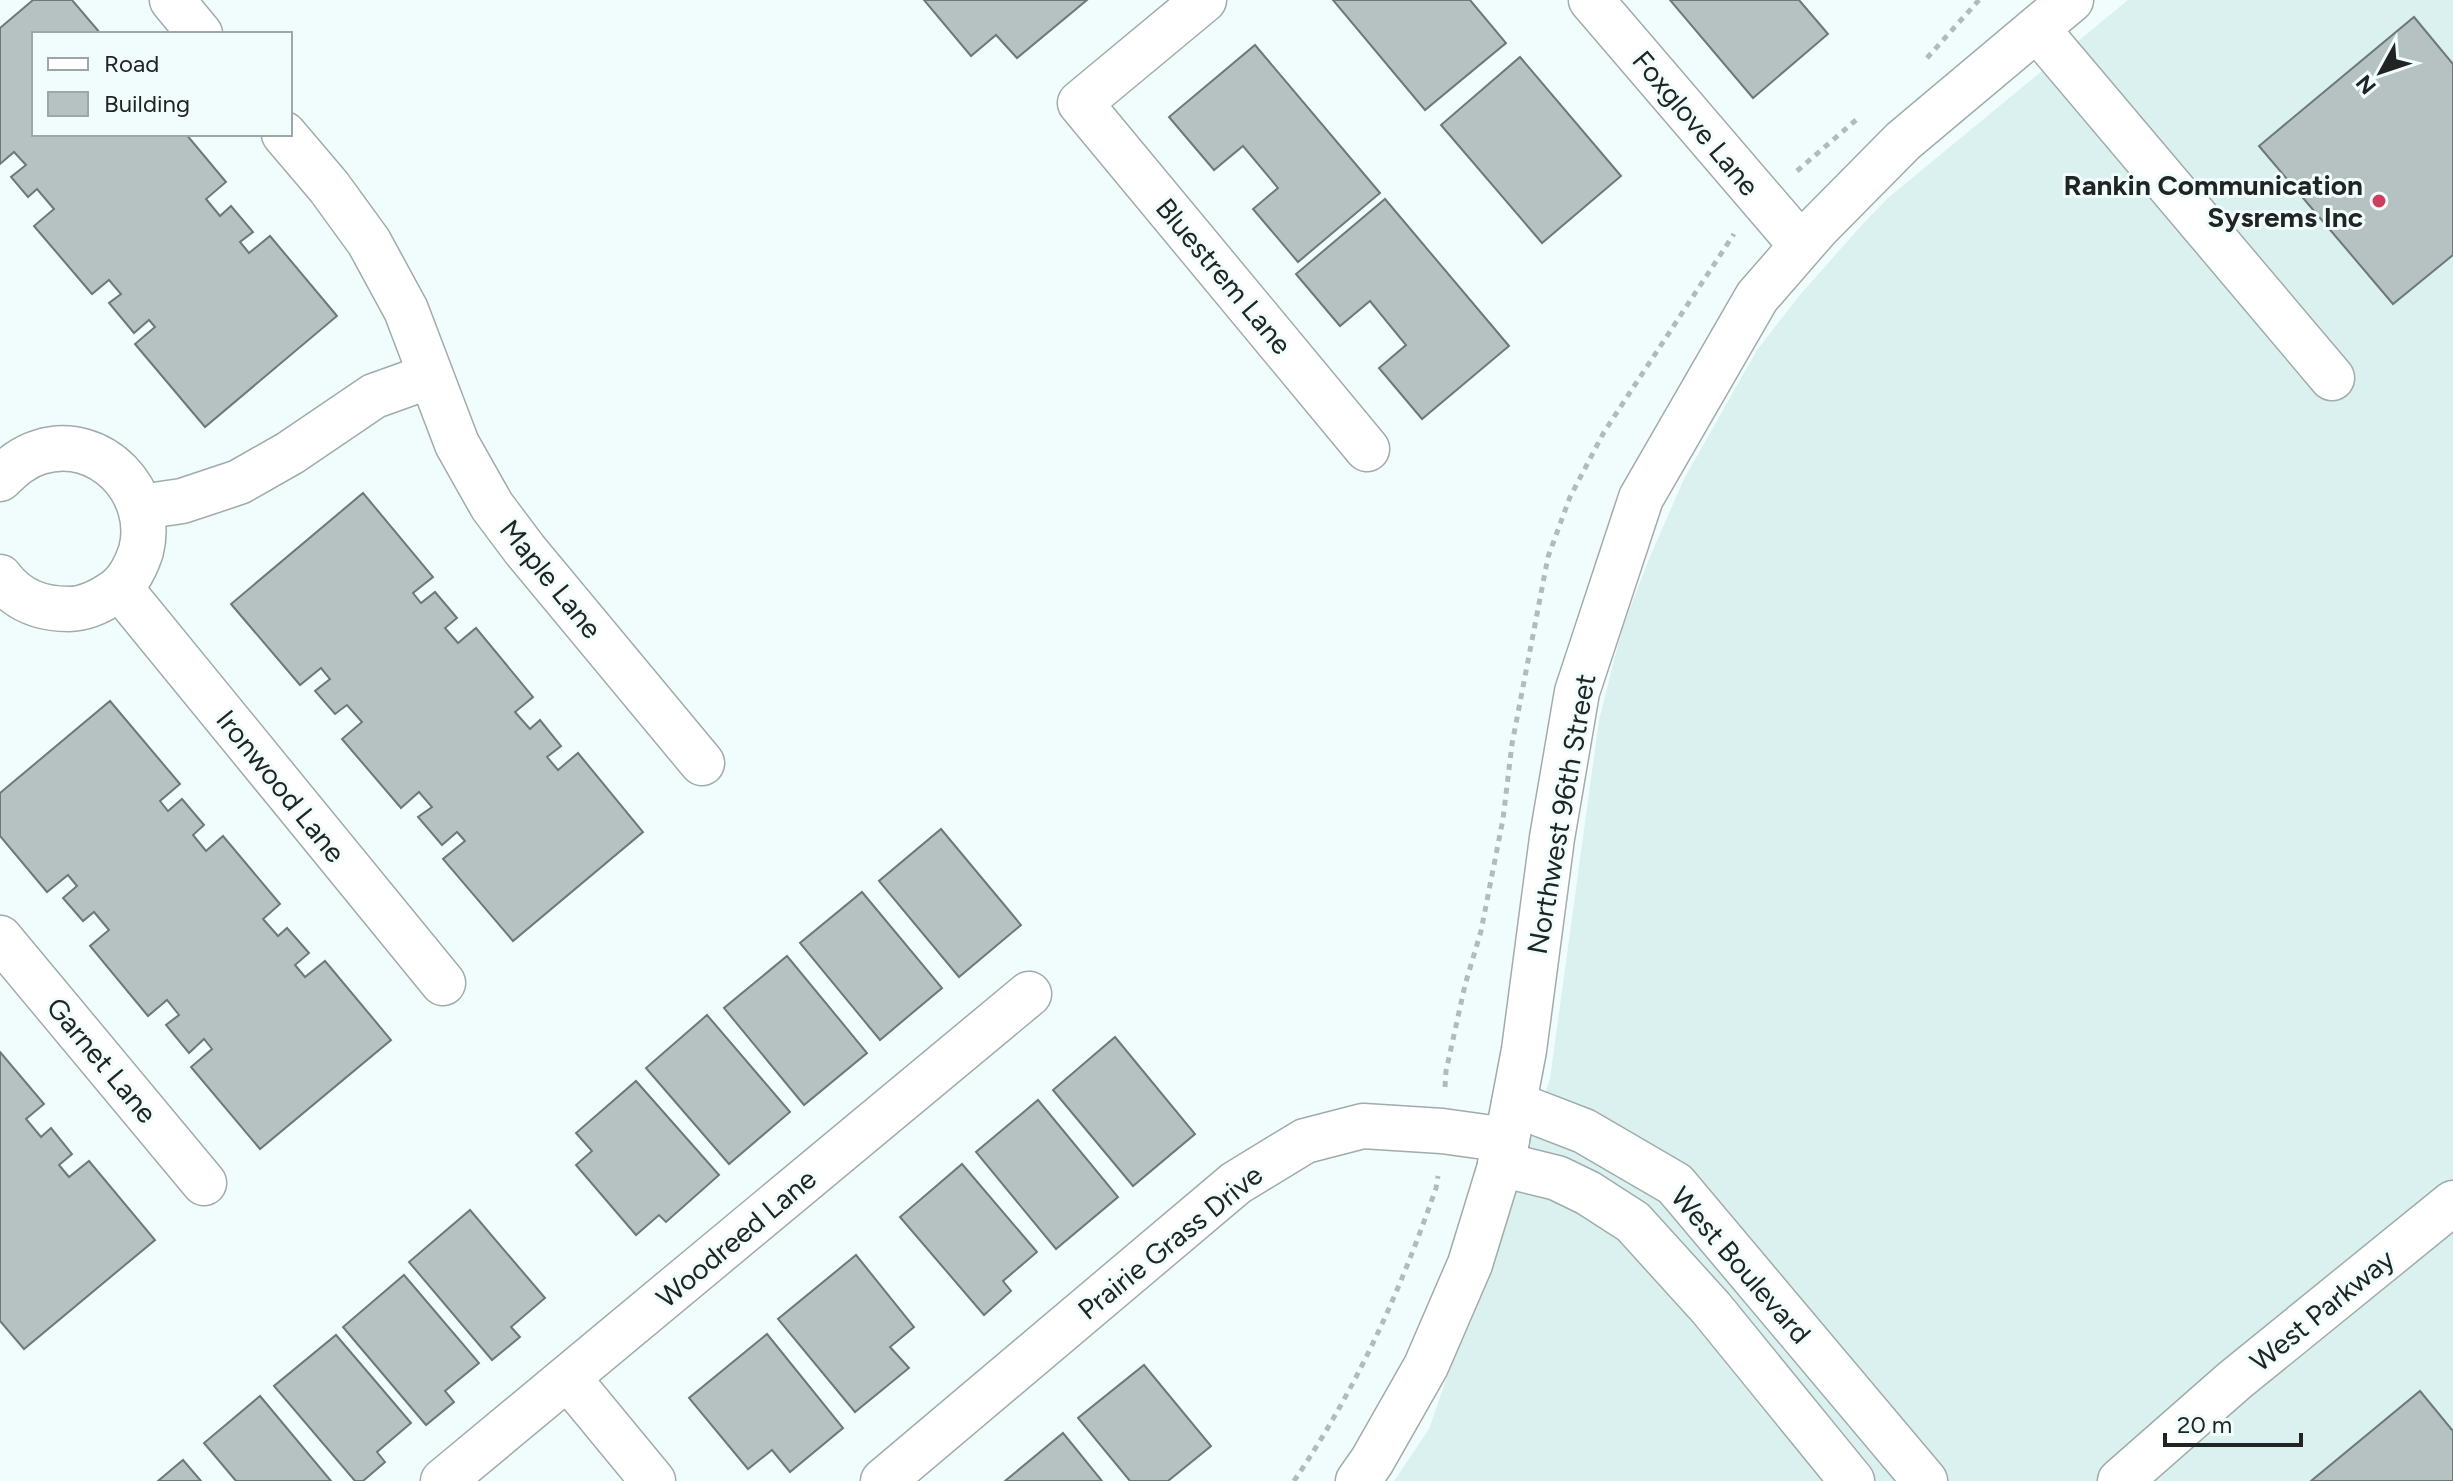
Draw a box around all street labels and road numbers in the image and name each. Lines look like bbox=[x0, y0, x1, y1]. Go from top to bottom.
street label: Foxglove Lane bbox=[1625, 44, 1767, 202]
street label: Bluestrem Lane bbox=[1149, 191, 1299, 361]
street label: Maple Lane bbox=[493, 513, 609, 645]
street label: Northwest 96th Street bbox=[1520, 671, 1602, 957]
street label: Ironwood Lane bbox=[209, 703, 353, 869]
street label: Garnet Lane bbox=[40, 990, 164, 1130]
street label: Prairie Grass Drive bbox=[1071, 1157, 1269, 1327]
street label: Woodreed Lane bbox=[649, 1161, 823, 1315]
street label: West Boulevard bbox=[1664, 1180, 1818, 1350]
street label: West Parkway bbox=[2243, 1241, 2401, 1378]

